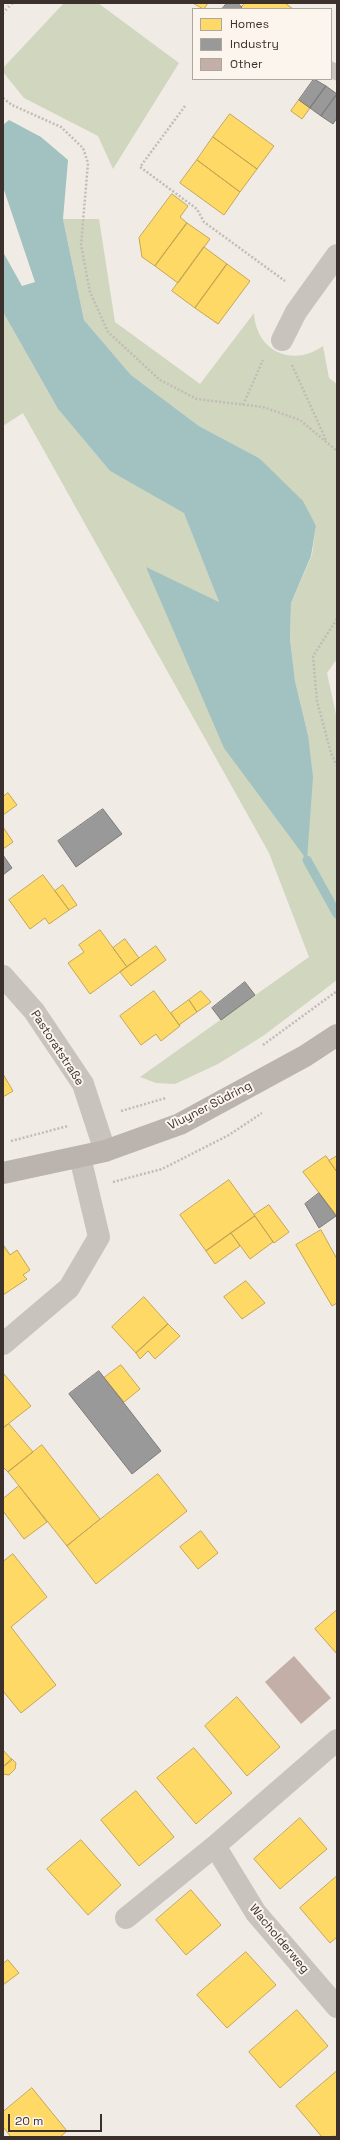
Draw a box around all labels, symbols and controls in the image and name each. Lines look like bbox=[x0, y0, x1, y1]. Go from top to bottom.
legend bbox=[192, 8, 332, 80]
text: Homes bbox=[230, 16, 269, 32]
text: Industry bbox=[230, 36, 279, 52]
text: Other bbox=[230, 56, 263, 72]
street label: Pastoratstraße bbox=[27, 1008, 87, 1088]
street label: Vluyner Südring bbox=[166, 1079, 254, 1133]
street label: Wacholderweg bbox=[246, 1902, 312, 1976]
scale bar bbox=[10, 2106, 104, 2132]
text: 20 m bbox=[15, 2113, 43, 2129]

